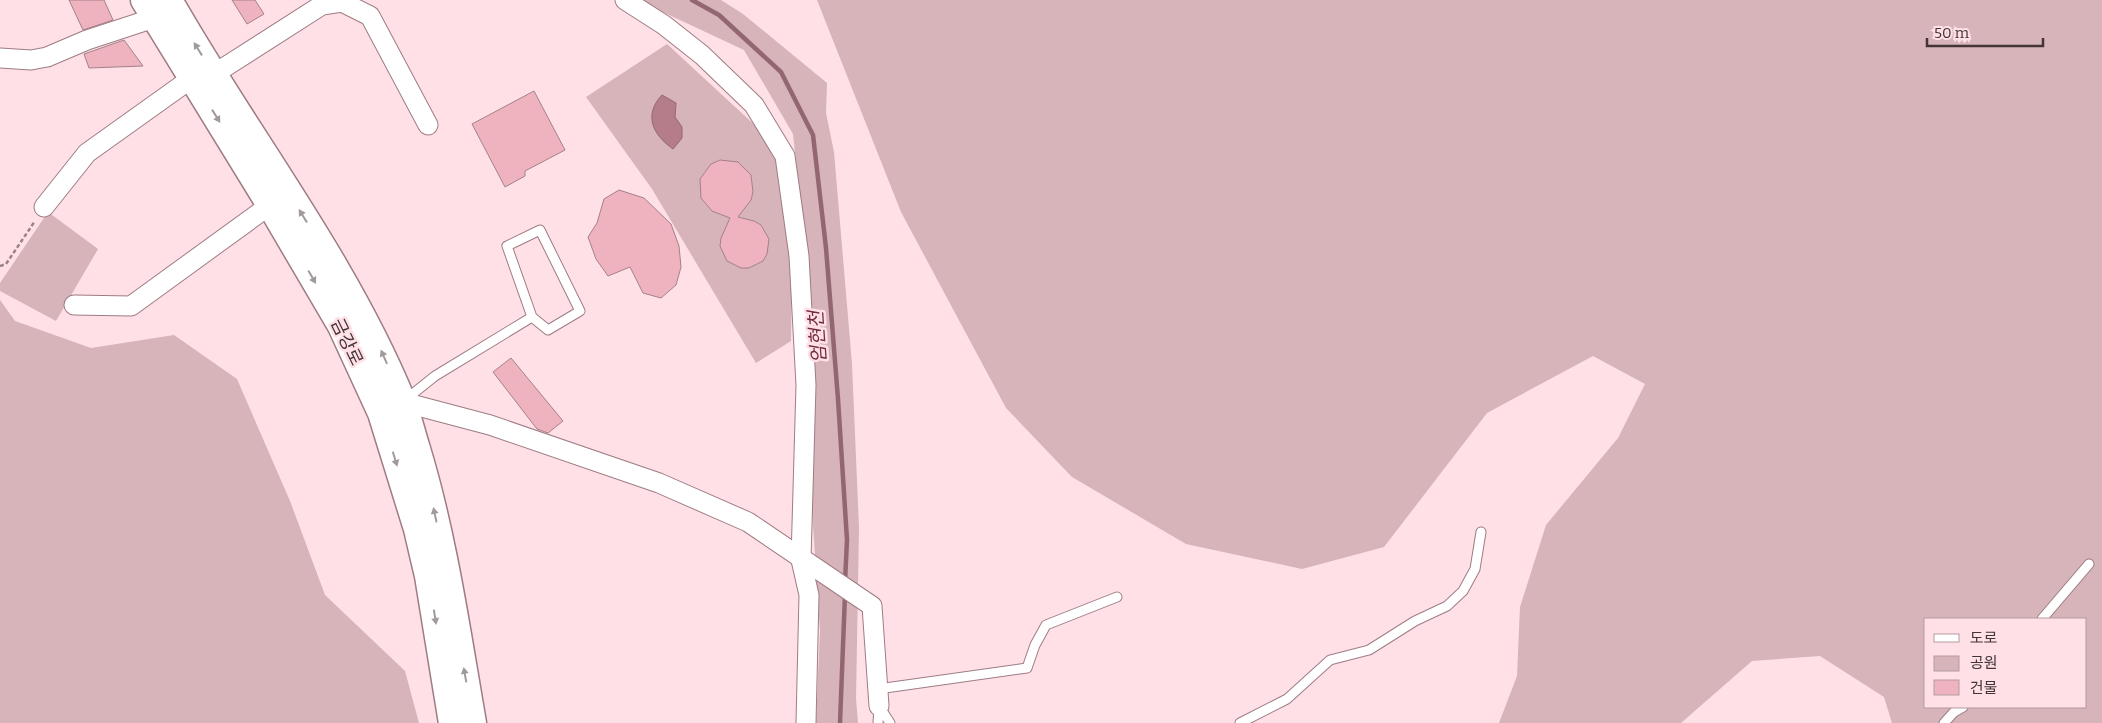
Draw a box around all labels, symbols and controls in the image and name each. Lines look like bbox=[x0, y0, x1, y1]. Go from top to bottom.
scale bar bbox=[1927, 15, 2043, 47]
text: 50 m bbox=[1934, 24, 1970, 42]
one-way arrow bbox=[194, 43, 203, 56]
one-way arrow bbox=[211, 109, 220, 122]
one-way arrow bbox=[299, 210, 308, 223]
one-way arrow bbox=[308, 271, 317, 284]
water label: 엄현천 bbox=[804, 308, 831, 364]
street label: 금강로 bbox=[326, 315, 368, 369]
one-way arrow bbox=[379, 350, 387, 364]
one-way arrow bbox=[392, 452, 400, 467]
one-way arrow bbox=[431, 508, 439, 523]
one-way arrow bbox=[431, 609, 439, 625]
legend bbox=[1924, 618, 2087, 708]
text: 도로 bbox=[1970, 629, 1998, 647]
text: 공원 bbox=[1970, 654, 1998, 672]
one-way arrow bbox=[460, 667, 468, 683]
text: 건물 bbox=[1970, 679, 1998, 697]

